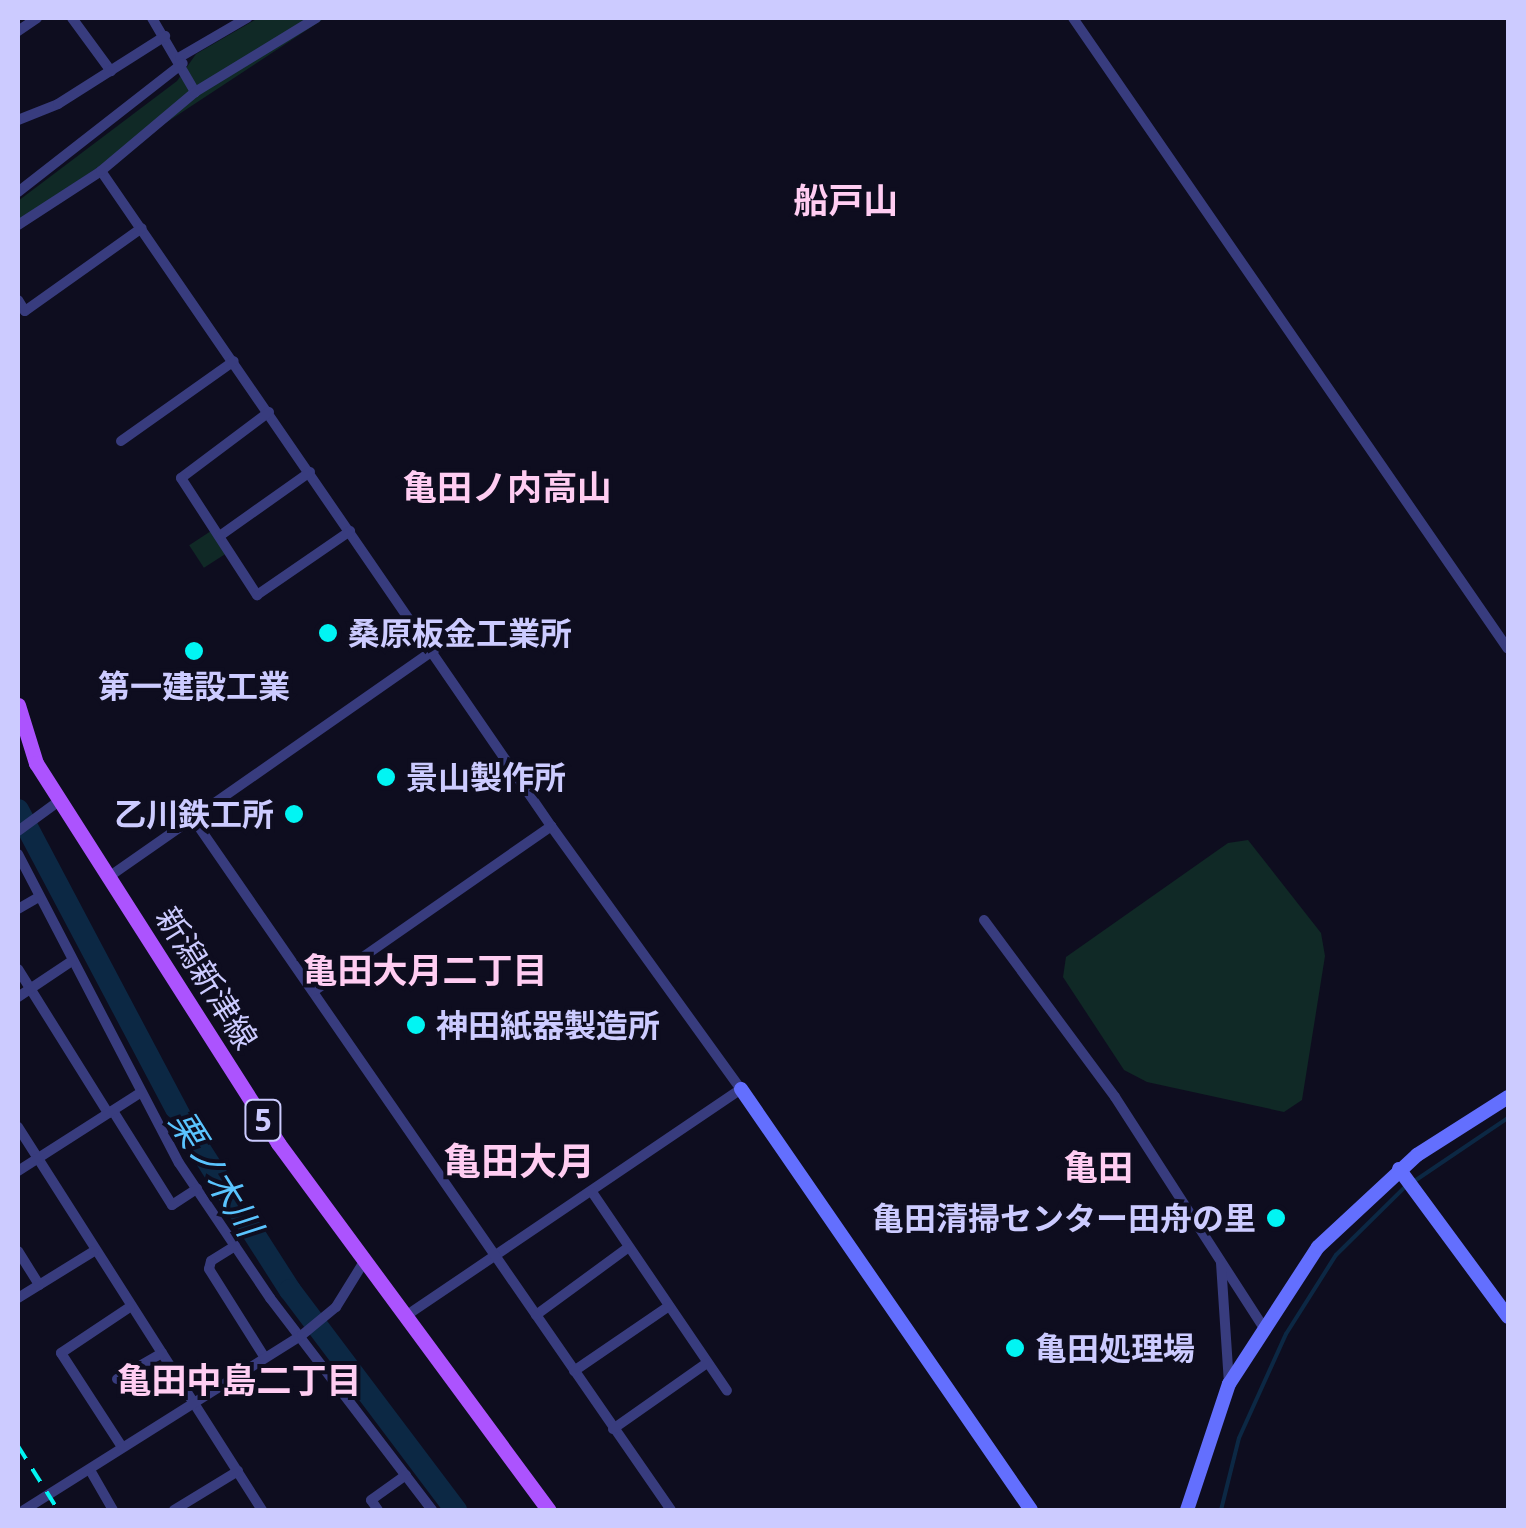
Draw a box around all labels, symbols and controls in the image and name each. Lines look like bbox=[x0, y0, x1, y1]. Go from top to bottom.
district label: 船戸山 bbox=[794, 179, 898, 221]
district label: 亀田ノ内高山 bbox=[402, 466, 612, 508]
place label: 桑原板金工業所 bbox=[348, 614, 572, 652]
marker: 桑原板金工業所 bbox=[317, 622, 339, 644]
marker: 第一建設工業 bbox=[183, 640, 205, 662]
place label: 第一建設工業 bbox=[98, 667, 290, 705]
place label: 景山製作所 bbox=[406, 758, 566, 796]
marker: 景山製作所 bbox=[375, 766, 397, 788]
place label: 乙川鉄工所 bbox=[114, 795, 274, 833]
marker: 乙川鉄工所 bbox=[283, 803, 305, 825]
street label: 新潟新津線 bbox=[148, 900, 266, 1056]
district label: 亀田大月二丁目 bbox=[303, 949, 547, 991]
place label: 神田紙器製造所 bbox=[436, 1006, 660, 1044]
marker: 神田紙器製造所 bbox=[405, 1014, 427, 1036]
road number: 5 bbox=[243, 1095, 283, 1145]
water label: 栗ノ木川 bbox=[161, 1103, 271, 1243]
district label: 亀田大月 bbox=[443, 1138, 595, 1184]
district label: 亀田 bbox=[1063, 1146, 1133, 1188]
place label: 亀田清掃センター田舟の里 bbox=[872, 1199, 1256, 1237]
marker: 亀田清掃センター田舟の里 bbox=[1265, 1207, 1287, 1229]
place label: 亀田処理場 bbox=[1035, 1329, 1195, 1367]
marker: 亀田処理場 bbox=[1004, 1337, 1026, 1359]
district label: 亀田中島二丁目 bbox=[117, 1359, 361, 1401]

